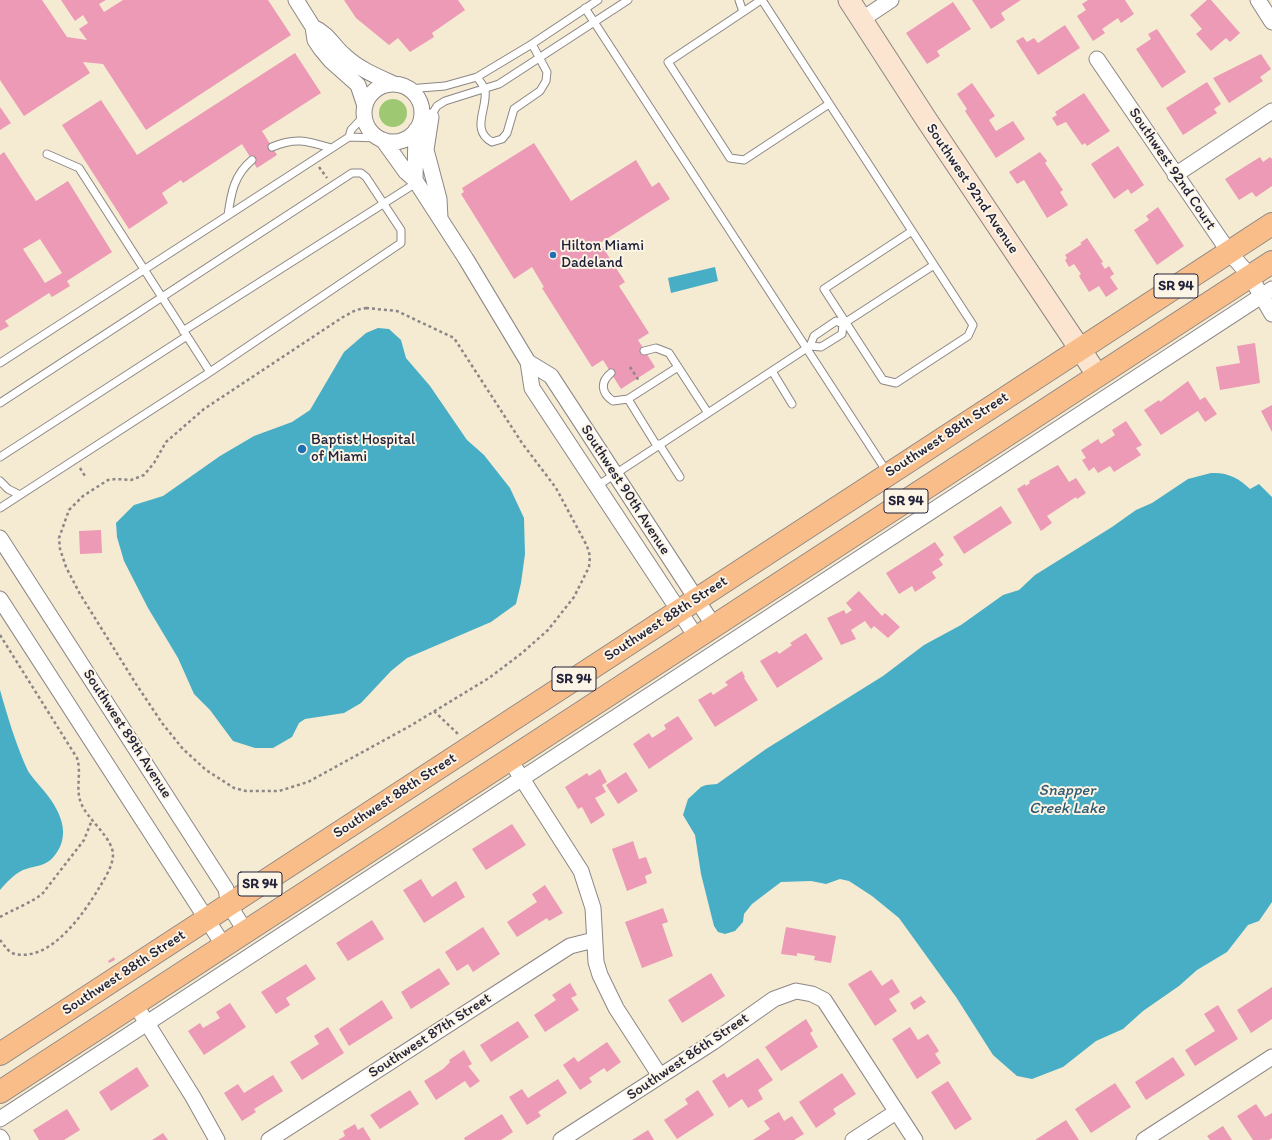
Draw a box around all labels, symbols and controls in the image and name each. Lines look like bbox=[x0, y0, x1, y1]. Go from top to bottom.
street label: Southwest 92nd Court bbox=[1124, 105, 1220, 233]
street label: Southwest 92nd Avenue bbox=[922, 120, 1022, 258]
place label: Hilton Miami Dadeland bbox=[561, 237, 644, 272]
marker: Hilton Miami Dadeland bbox=[548, 250, 558, 260]
road number: SR 94 bbox=[1154, 274, 1198, 298]
street label: Southwest 88th Street bbox=[882, 388, 1012, 482]
street label: Southwest 90th Avenue bbox=[576, 422, 674, 558]
place label: Baptist Hospital of Miami bbox=[311, 431, 415, 466]
marker: Baptist Hospital of Miami bbox=[296, 443, 308, 455]
road number: SR 94 bbox=[884, 489, 928, 513]
street label: Southwest 88th Street bbox=[601, 572, 731, 666]
street label: Southwest 89th Avenue bbox=[79, 666, 175, 802]
road number: SR 94 bbox=[552, 667, 596, 691]
street label: Southwest 88th Street bbox=[330, 749, 460, 843]
water label: Snapper Creek Lake bbox=[1029, 781, 1105, 819]
road number: SR 94 bbox=[238, 872, 282, 896]
street label: Southwest 88th Street bbox=[59, 926, 189, 1020]
street label: Southwest 87th Street bbox=[365, 990, 495, 1082]
street label: Southwest 86th Street bbox=[624, 1010, 752, 1104]

